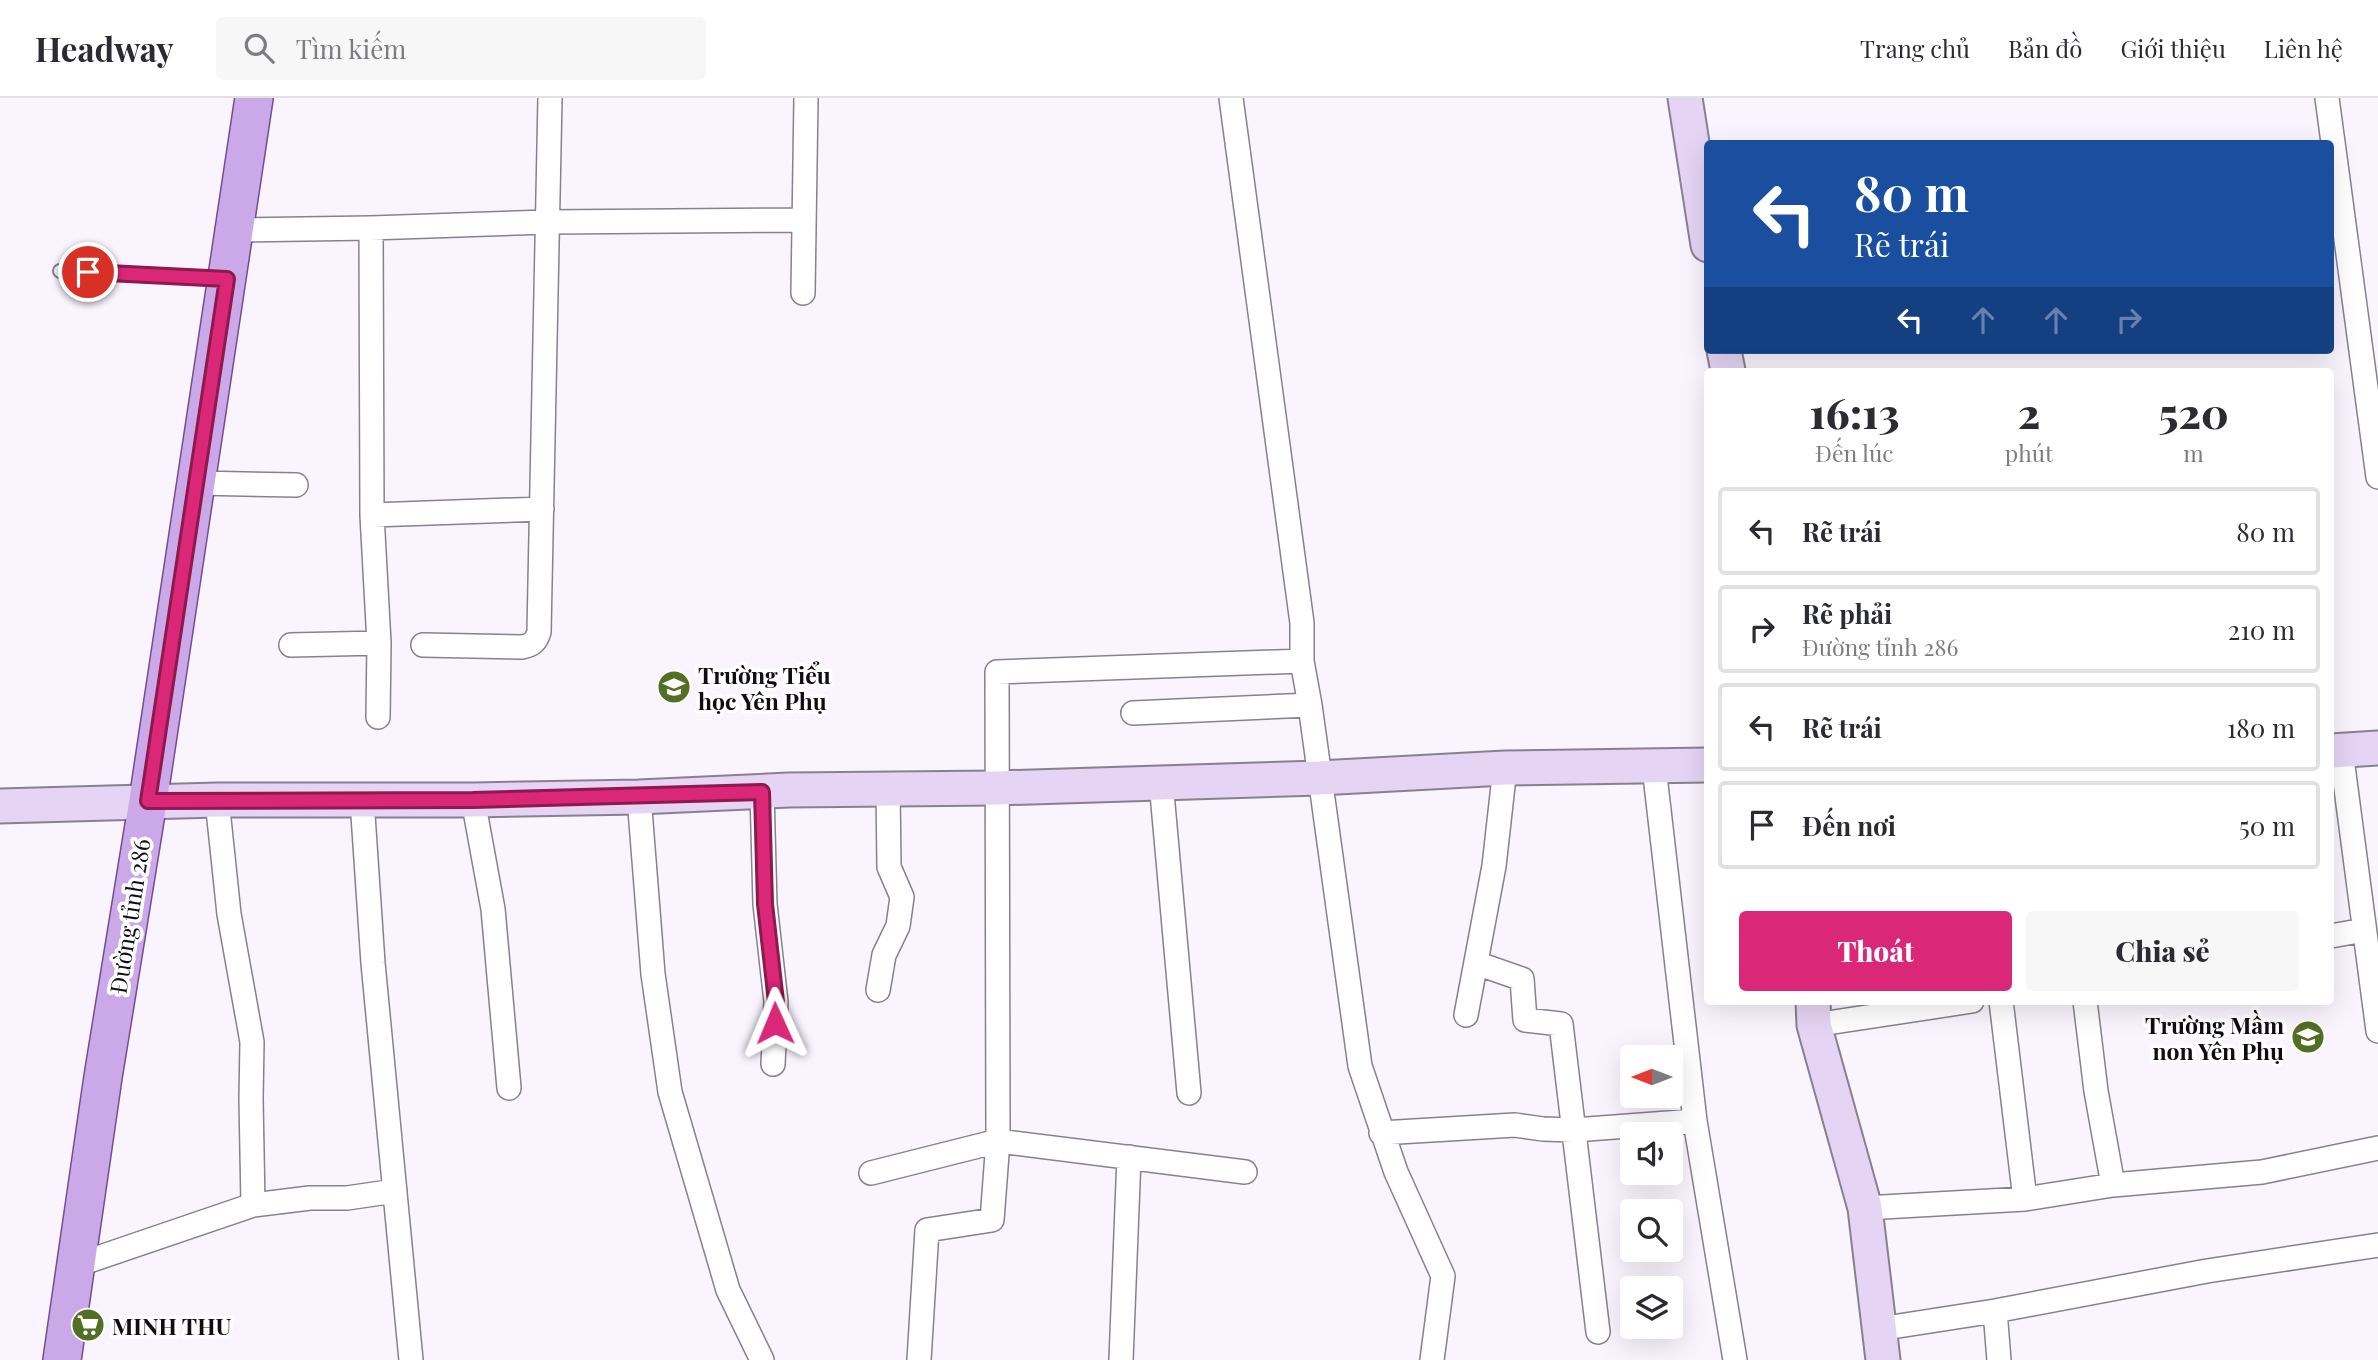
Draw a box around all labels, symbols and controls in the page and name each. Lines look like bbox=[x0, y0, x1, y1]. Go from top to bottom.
search box bbox=[216, 17, 706, 80]
text: Headway bbox=[35, 26, 174, 70]
icon: search bbox=[240, 29, 278, 67]
text: Tìm kiếm bbox=[296, 31, 406, 66]
text: Trang chủ bbox=[1860, 32, 1970, 64]
text: Bản đồ bbox=[2008, 32, 2082, 64]
text: Giới thiệu bbox=[2120, 32, 2226, 64]
text: Liên hệ bbox=[2264, 32, 2343, 64]
text: 80 m bbox=[1854, 159, 1969, 224]
icon: left bbox=[1739, 168, 1830, 259]
text: Rẽ trái bbox=[1854, 222, 1949, 265]
pin bbox=[58, 242, 118, 302]
icon: arrive bbox=[69, 253, 107, 291]
icon: left bbox=[1891, 301, 1929, 339]
icon: ahead bbox=[1964, 301, 2002, 339]
icon: ahead bbox=[2037, 301, 2075, 339]
icon: right bbox=[2110, 301, 2148, 339]
text: 16:13 bbox=[1809, 384, 1899, 440]
text: 2 bbox=[2018, 384, 2040, 440]
text: 520 bbox=[2158, 384, 2229, 440]
text: Đến lúc bbox=[1815, 437, 1893, 468]
text: phút bbox=[2005, 437, 2053, 468]
text: m bbox=[2183, 437, 2204, 468]
icon: left bbox=[1743, 512, 1781, 550]
text: Rẽ trái bbox=[1802, 514, 1882, 549]
text: 80 m bbox=[2236, 514, 2295, 549]
text: Rẽ phải bbox=[1802, 596, 1892, 631]
icon: right bbox=[1743, 610, 1781, 648]
text: 210 m bbox=[2228, 612, 2295, 647]
text: Đường tỉnh 286 bbox=[1802, 631, 1958, 662]
place label: Trường Tiểu học Yên Phụ bbox=[698, 659, 831, 716]
school or university icon: Trường Tiểu học Yên Phụ bbox=[655, 668, 693, 706]
icon: left bbox=[1743, 708, 1781, 746]
text: Rẽ trái bbox=[1802, 710, 1882, 745]
text: 180 m bbox=[2227, 710, 2295, 745]
icon: arrive bbox=[1743, 806, 1781, 844]
text: Đến nơi bbox=[1802, 808, 1896, 843]
text: 50 m bbox=[2239, 808, 2295, 843]
street label: Đường tỉnh 286 bbox=[101, 836, 157, 996]
button: Thoát bbox=[1739, 911, 2012, 991]
button: Chia sẻ bbox=[2026, 911, 2299, 991]
position arrow bbox=[738, 986, 812, 1060]
place label: Trường Mầm non Yên Phụ bbox=[2145, 1009, 2284, 1066]
school or university icon: Trường Mầm non Yên Phụ bbox=[2289, 1018, 2327, 1056]
north arrow bbox=[1620, 1045, 1684, 1108]
map controls bbox=[1620, 1045, 1683, 1339]
button: sound bbox=[1620, 1122, 1683, 1185]
button: search bbox=[1620, 1199, 1683, 1262]
button: layers bbox=[1620, 1276, 1683, 1339]
supermarket icon: MINH THU bbox=[69, 1306, 107, 1344]
place label: MINH THU bbox=[112, 1310, 232, 1341]

